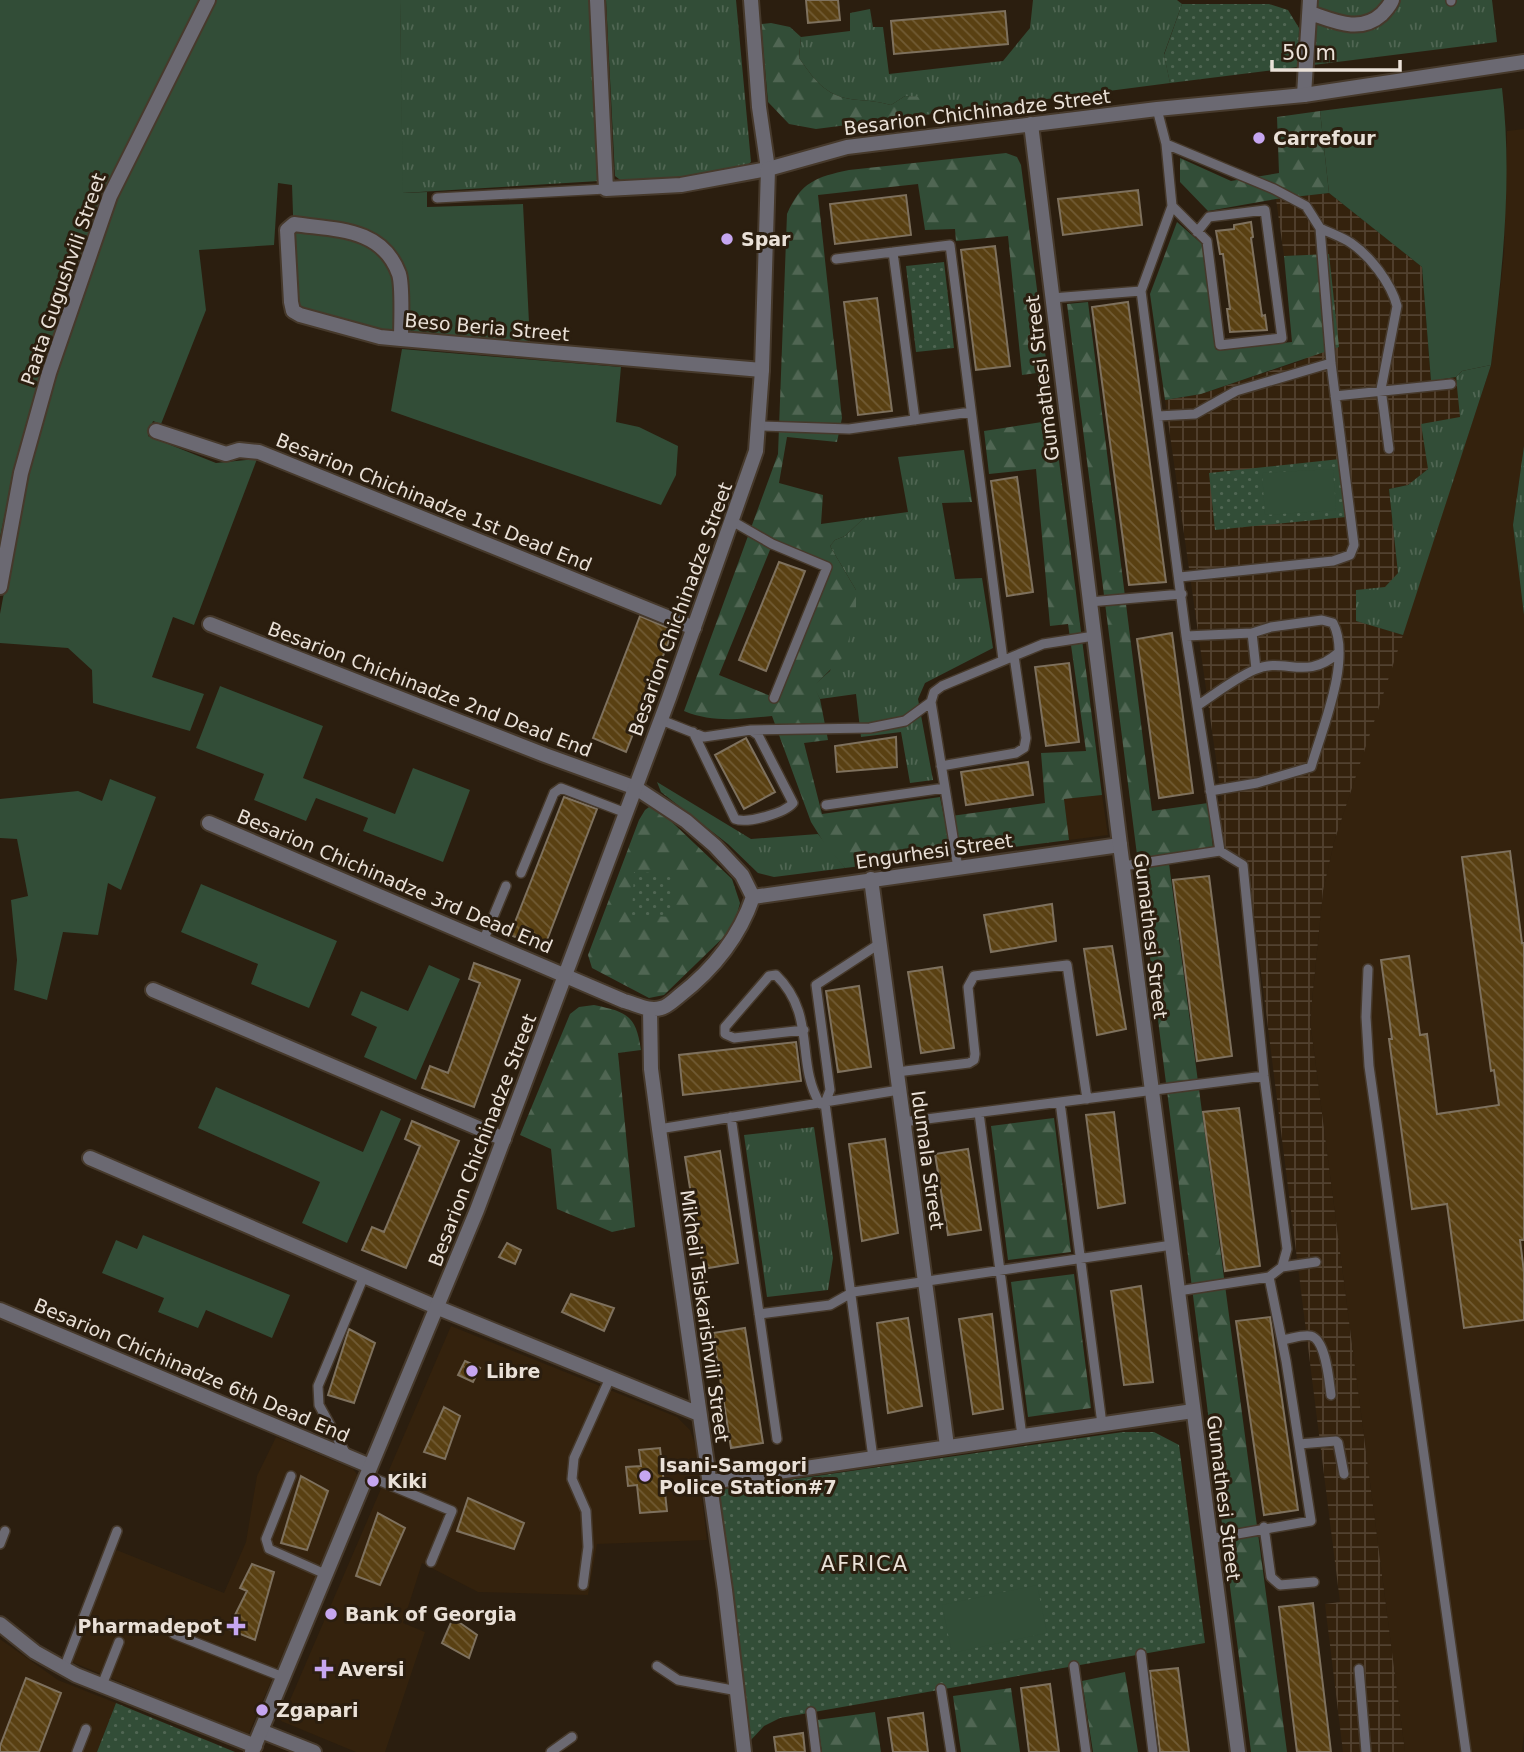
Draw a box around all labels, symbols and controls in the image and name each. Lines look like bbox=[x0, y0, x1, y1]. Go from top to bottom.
scale bar bbox=[1272, 28, 1400, 72]
text: 50 m bbox=[1282, 41, 1336, 65]
street label: Besarion Chichinadze Street bbox=[842, 85, 1112, 139]
place label: Carrefour bbox=[1273, 127, 1376, 149]
marker: Carrefour bbox=[1251, 130, 1267, 146]
street label: Paata Gugushvili Street bbox=[16, 170, 110, 388]
place label: Spar bbox=[741, 228, 791, 250]
marker: Spar bbox=[719, 231, 735, 247]
street label: Gumathesi Street bbox=[1021, 294, 1063, 462]
street label: Beso Beria Street bbox=[404, 309, 570, 345]
street label: Besarion Chichinadze 1st Dead End bbox=[273, 428, 595, 576]
street label: Besarion Chichinadze Street bbox=[624, 479, 736, 739]
street label: Besarion Chichinadze 2nd Dead End bbox=[265, 617, 595, 761]
street label: Besarion Chichinadze 3rd Dead End bbox=[234, 804, 556, 958]
street label: Engurhesi Street bbox=[854, 829, 1014, 873]
street label: Gumathesi Street bbox=[1130, 852, 1172, 1020]
street label: Besarion Chichinadze Street bbox=[424, 1011, 540, 1269]
street label: Idumala Street bbox=[907, 1089, 949, 1231]
street label: Mikheil Tsiskarishvili Street bbox=[676, 1188, 734, 1444]
street label: Besarion Chichinadze 6th Dead End bbox=[31, 1293, 353, 1447]
place label: Libre bbox=[486, 1360, 540, 1382]
marker: Libre bbox=[464, 1363, 480, 1379]
street label: Gumathesi Street bbox=[1203, 1414, 1245, 1582]
place label: Isani-Samgori Police Station#7 bbox=[659, 1454, 837, 1498]
marker: Isani-Samgori Police Station#7 bbox=[637, 1468, 653, 1484]
place label: Kiki bbox=[387, 1470, 427, 1492]
marker: Kiki bbox=[365, 1473, 381, 1489]
district label: AFRICA bbox=[821, 1552, 909, 1576]
place label: Bank of Georgia bbox=[345, 1603, 517, 1625]
marker: Bank of Georgia bbox=[323, 1606, 339, 1622]
place label: Pharmadepot bbox=[78, 1615, 222, 1637]
marker: Pharmadepot bbox=[228, 1618, 244, 1634]
place label: Aversi bbox=[338, 1658, 405, 1680]
marker: Aversi bbox=[316, 1661, 332, 1677]
place label: Zgapari bbox=[276, 1699, 359, 1721]
marker: Zgapari bbox=[254, 1702, 270, 1718]

